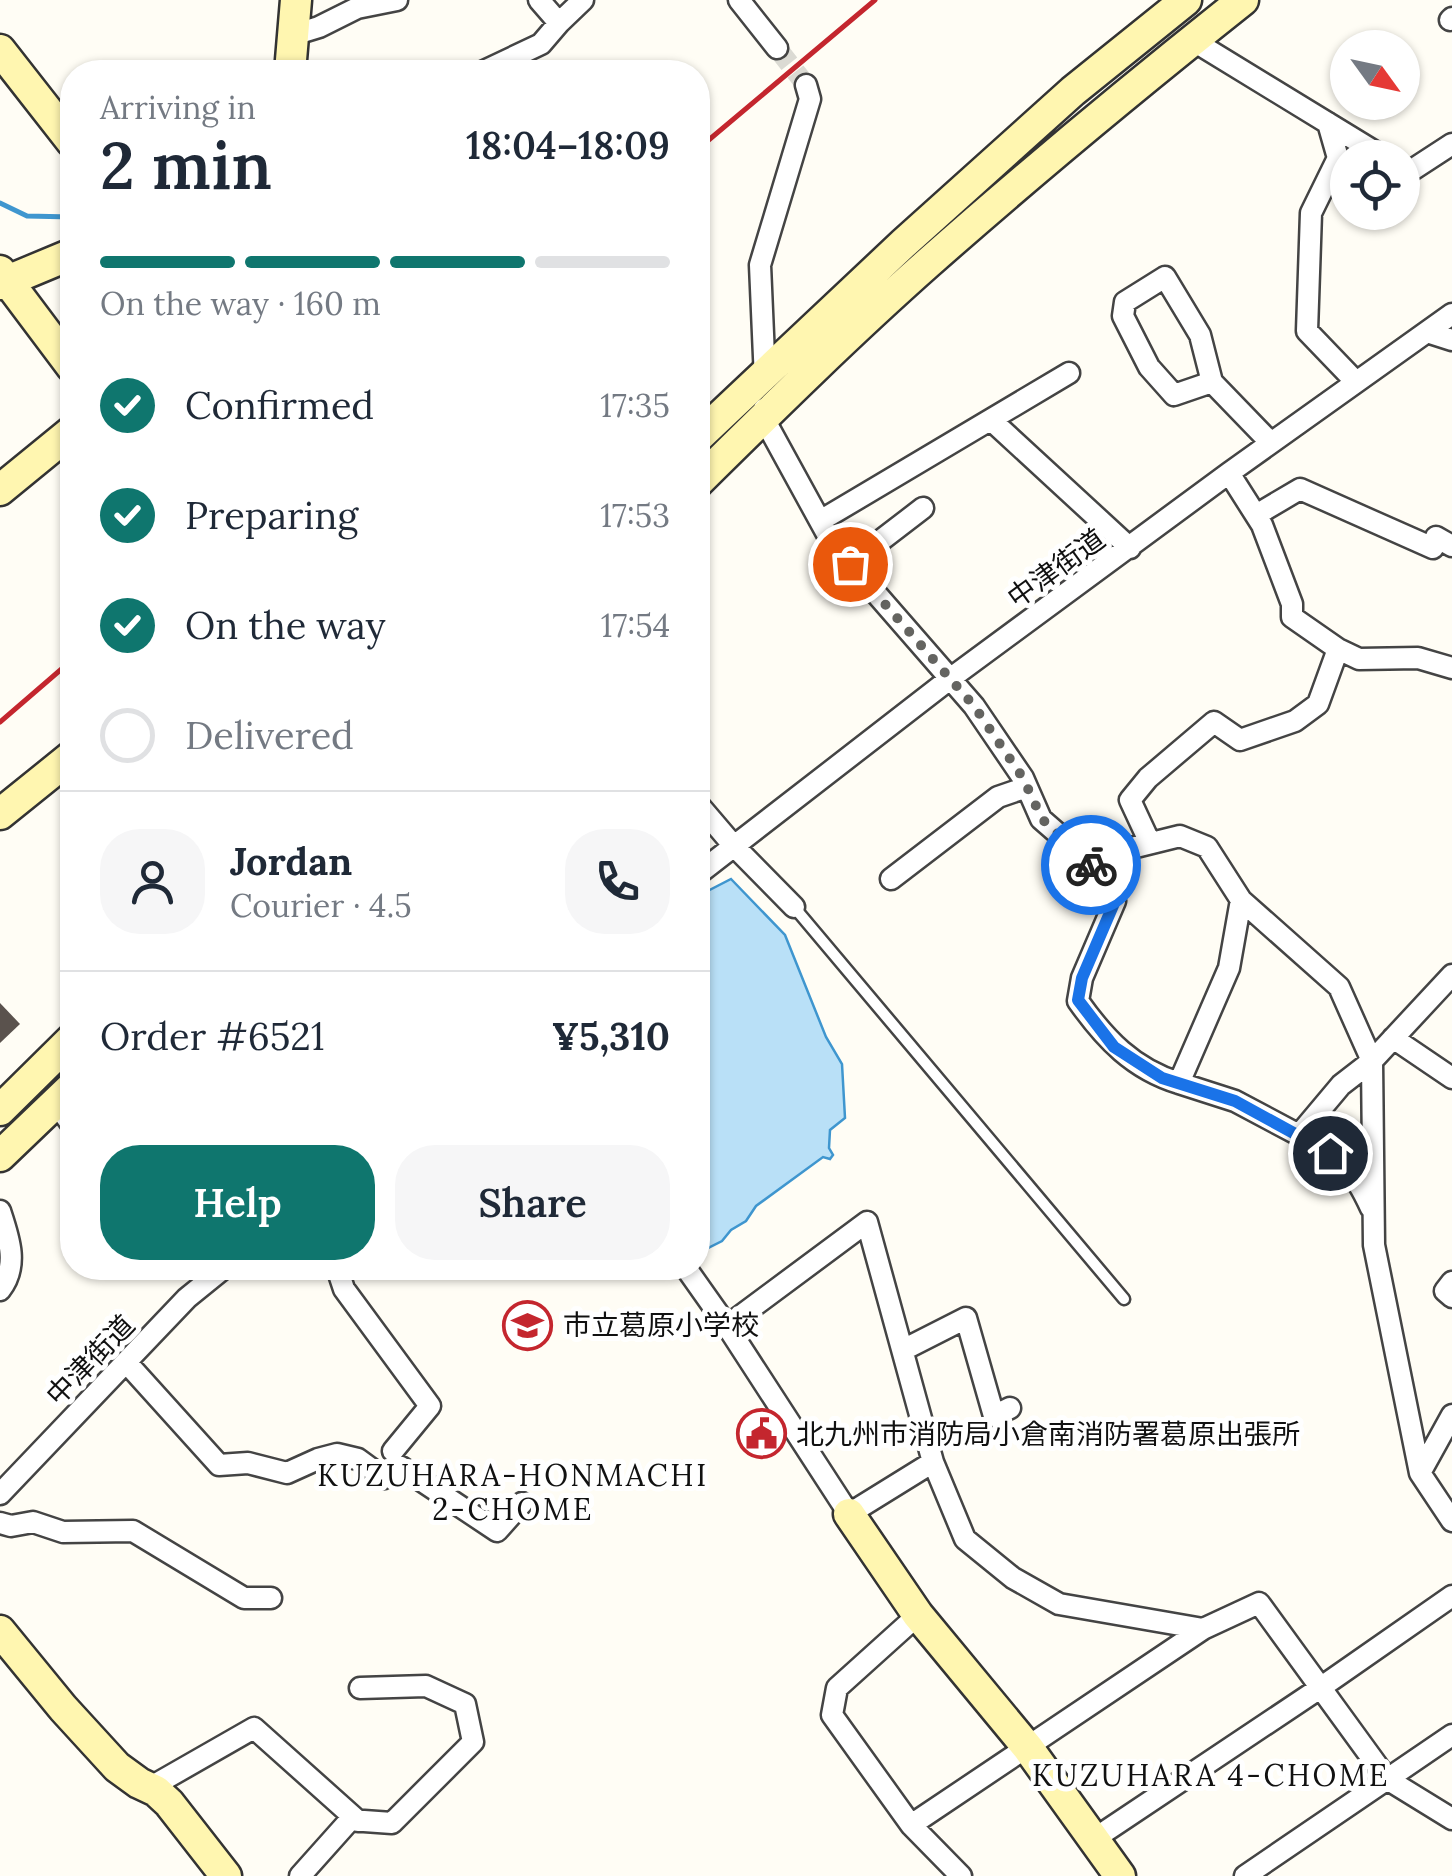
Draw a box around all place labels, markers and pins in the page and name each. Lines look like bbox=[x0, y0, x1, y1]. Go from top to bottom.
pin bbox=[808, 522, 893, 607]
pin bbox=[1288, 1111, 1373, 1196]
school or university icon: 市立葛原小学校 bbox=[502, 1299, 554, 1351]
place label: 市立葛原小学校 bbox=[563, 1307, 759, 1343]
public building icon: 北九州市消防局小倉南消防署葛原出張所 bbox=[735, 1408, 787, 1460]
place label: 北九州市消防局小倉南消防署葛原出張所 bbox=[796, 1416, 1300, 1452]

